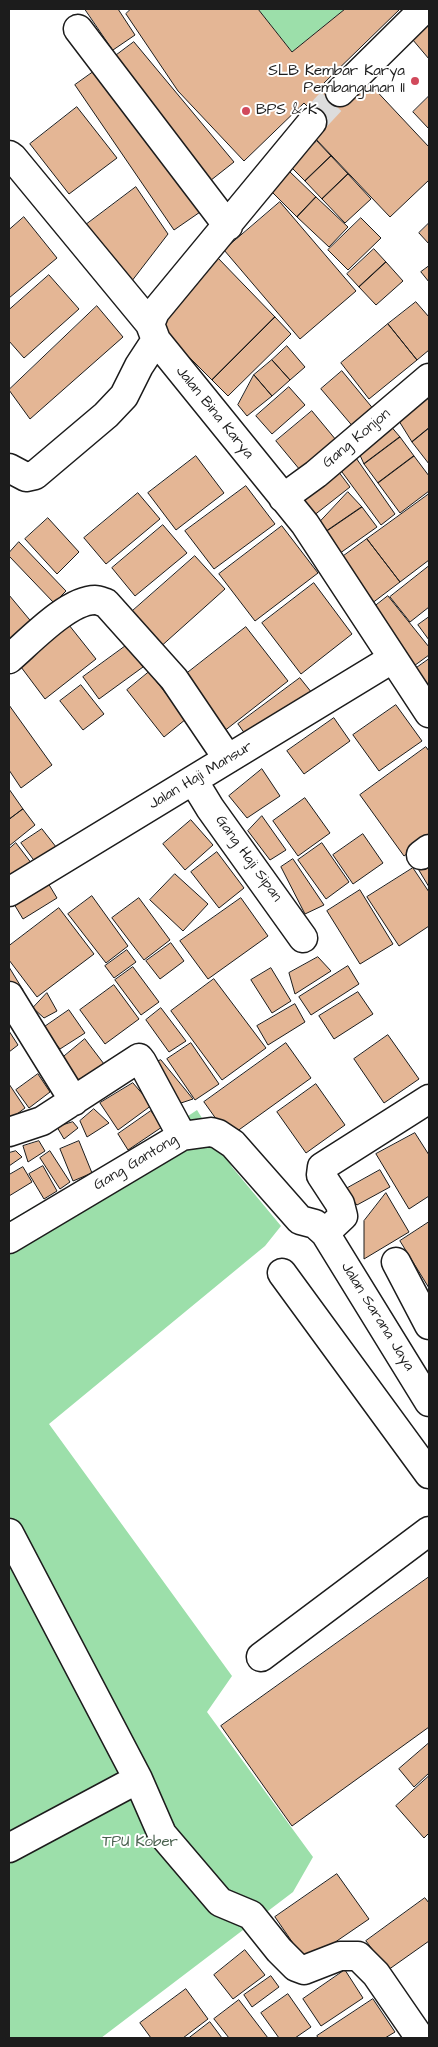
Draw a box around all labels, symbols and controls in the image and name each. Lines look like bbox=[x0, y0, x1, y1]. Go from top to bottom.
place label: SLB Kembar Karya Pembangunan II bbox=[268, 63, 405, 98]
marker: SLB Kembar Karya Pembangunan II bbox=[409, 75, 421, 87]
place label: BPS & K bbox=[256, 102, 317, 120]
marker: BPS & K bbox=[240, 105, 252, 117]
street label: Jalan Bina Karya bbox=[171, 363, 257, 463]
street label: Gang Konjon bbox=[319, 405, 395, 473]
street label: Jalan Haji Mansur bbox=[146, 738, 256, 814]
street label: Gang Haji Sipan bbox=[211, 812, 285, 906]
street label: Gang Gantong bbox=[91, 1131, 181, 1195]
street label: Jalan Sarana Jaya bbox=[336, 1259, 418, 1375]
park label: TPU Kober bbox=[102, 1834, 178, 1852]

